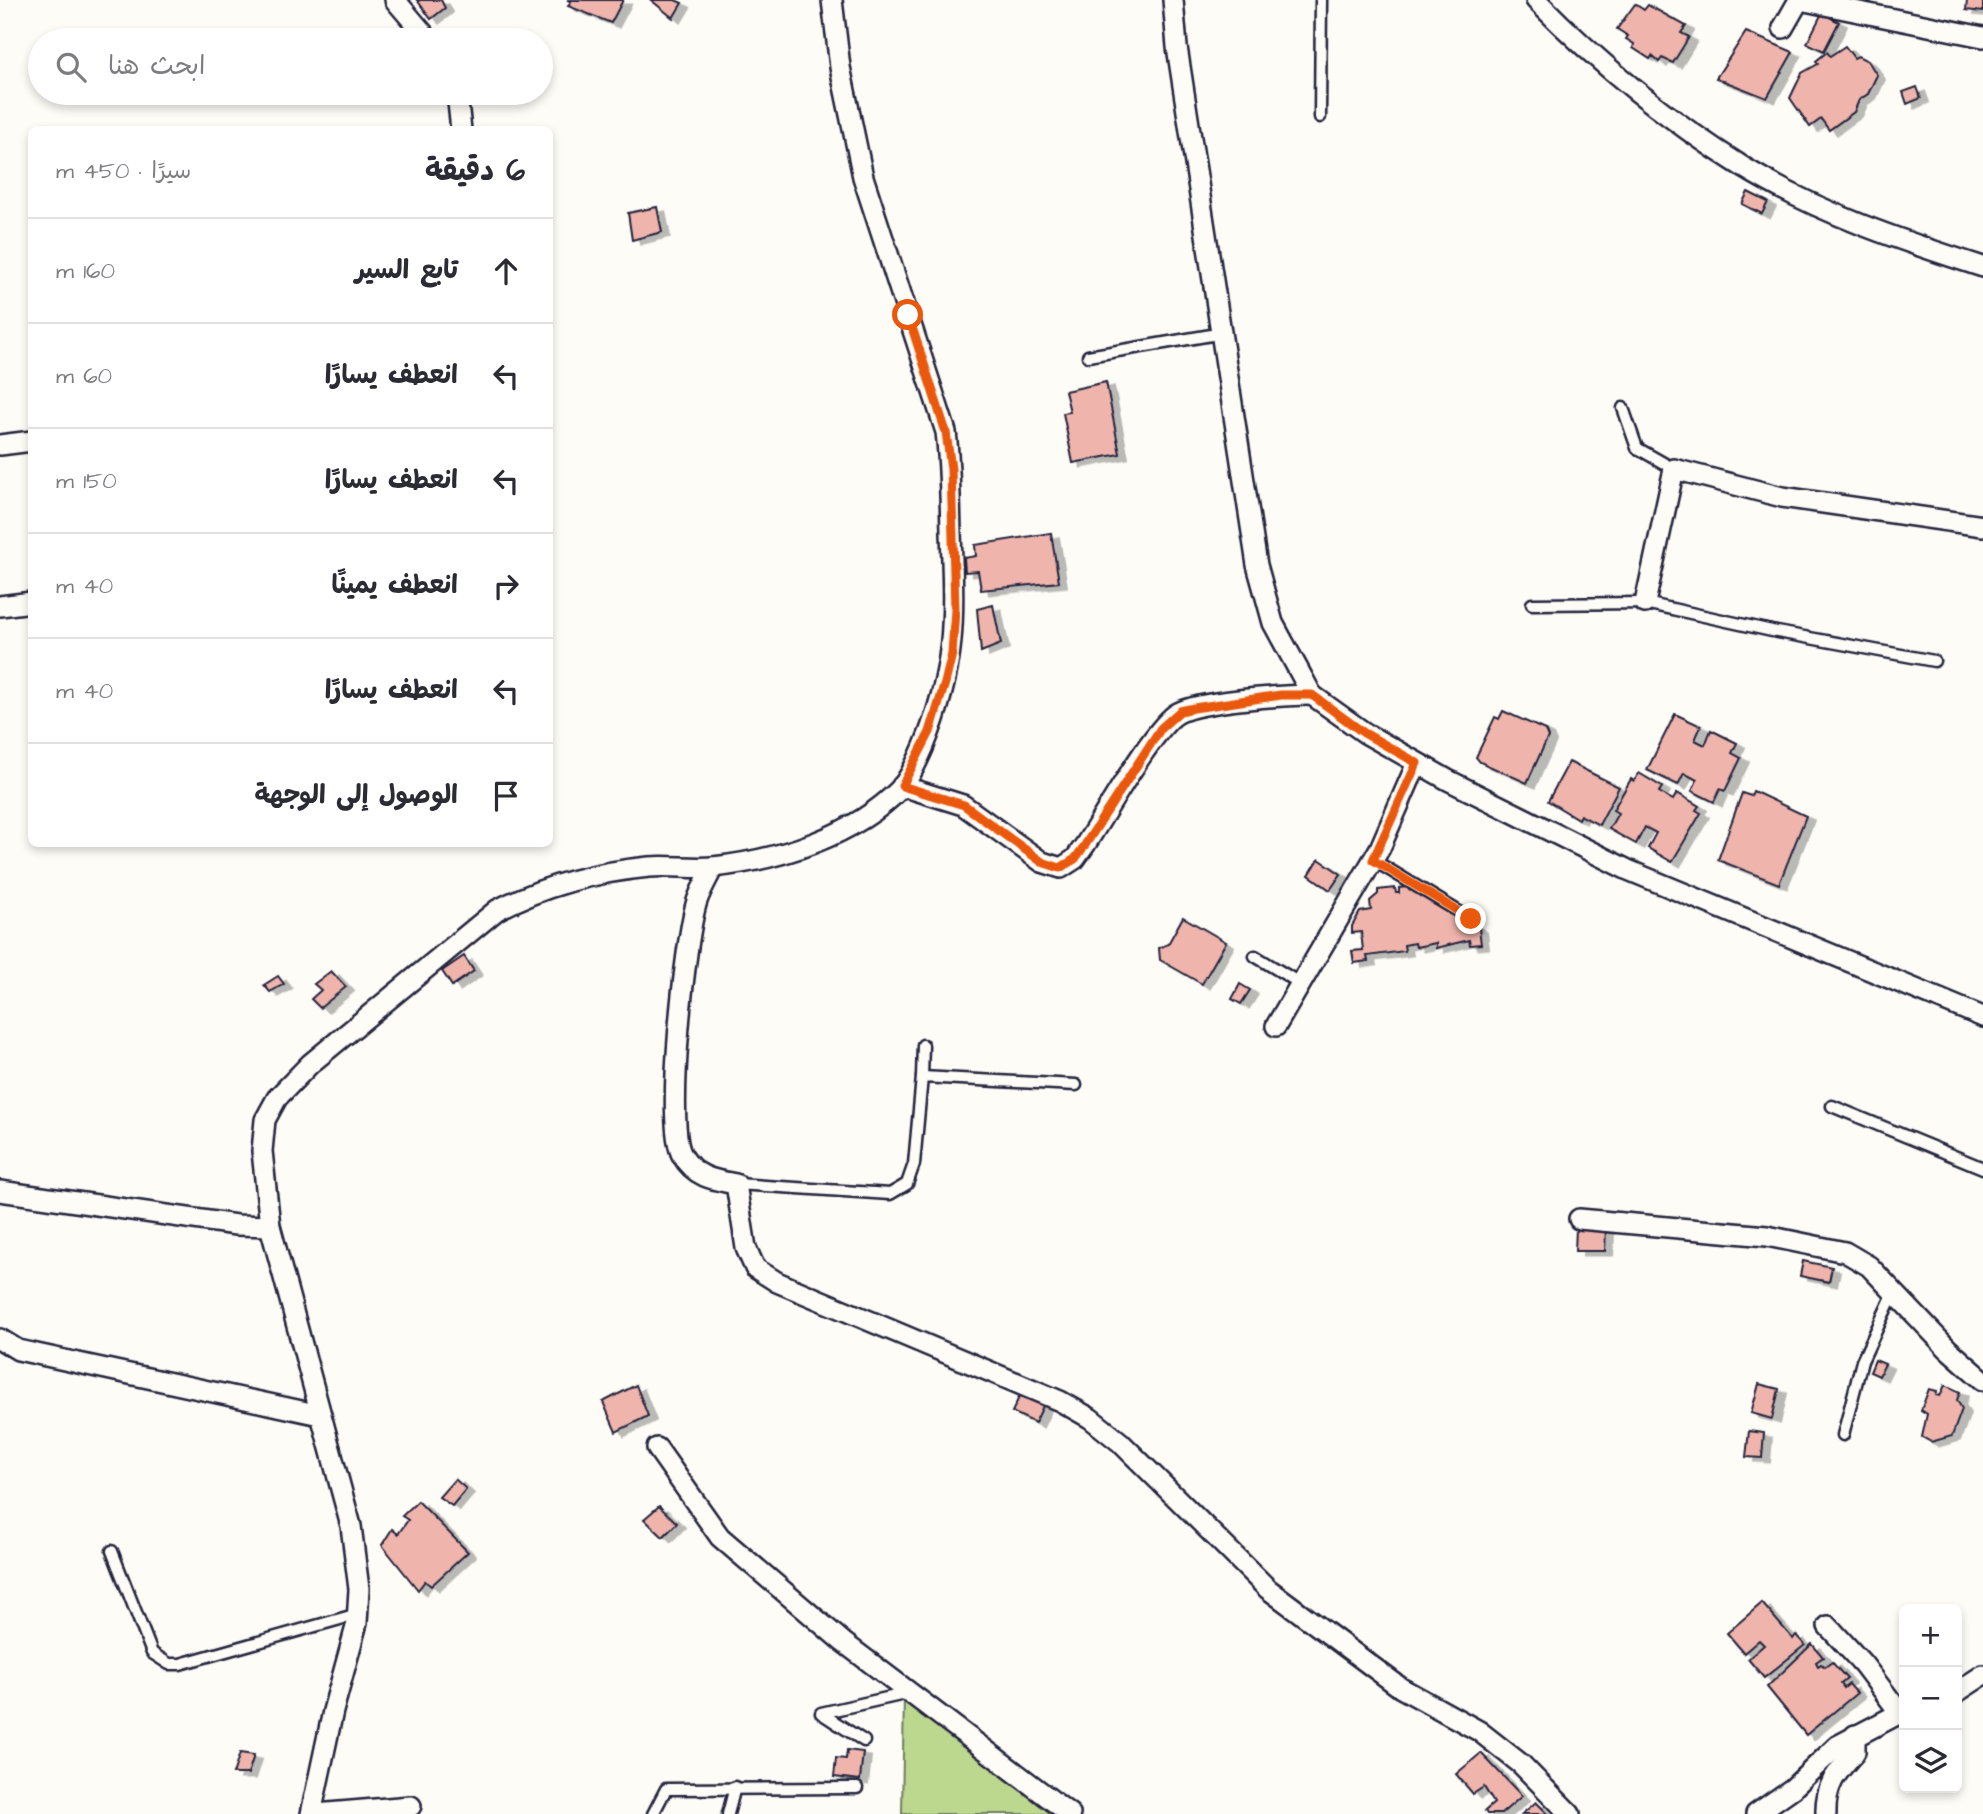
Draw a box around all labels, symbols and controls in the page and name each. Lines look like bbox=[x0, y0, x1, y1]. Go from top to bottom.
search box bbox=[28, 28, 553, 105]
icon: search bbox=[52, 48, 90, 86]
text: ابحث هنا bbox=[108, 48, 205, 84]
text: 6 دقيقة bbox=[425, 150, 525, 192]
text: سيرًا · 450 m bbox=[56, 155, 191, 187]
text: تابع السير bbox=[355, 252, 458, 288]
icon: ahead bbox=[487, 252, 525, 290]
text: 160 m bbox=[56, 255, 115, 287]
route start bbox=[892, 299, 923, 330]
text: انعطف يسارًا bbox=[325, 357, 458, 393]
icon: left bbox=[487, 357, 525, 395]
text: 60 m bbox=[56, 360, 112, 392]
text: انعطف يسارًا bbox=[325, 462, 458, 498]
icon: left bbox=[487, 462, 525, 500]
text: 150 m bbox=[56, 465, 117, 497]
text: انعطف يمينًا bbox=[331, 567, 458, 603]
icon: right bbox=[487, 567, 525, 605]
text: 40 m bbox=[56, 570, 113, 602]
text: انعطف يسارًا bbox=[325, 672, 458, 708]
icon: left bbox=[487, 672, 525, 710]
text: 40 m bbox=[56, 675, 113, 707]
text: الوصول إلى الوجهة bbox=[254, 777, 458, 813]
icon: arrive bbox=[487, 777, 525, 815]
route end bbox=[1455, 903, 1486, 934]
map controls bbox=[1899, 1604, 1962, 1793]
button: + bbox=[1899, 1604, 1962, 1667]
button: − bbox=[1899, 1667, 1962, 1730]
button: layers bbox=[1899, 1730, 1962, 1793]

